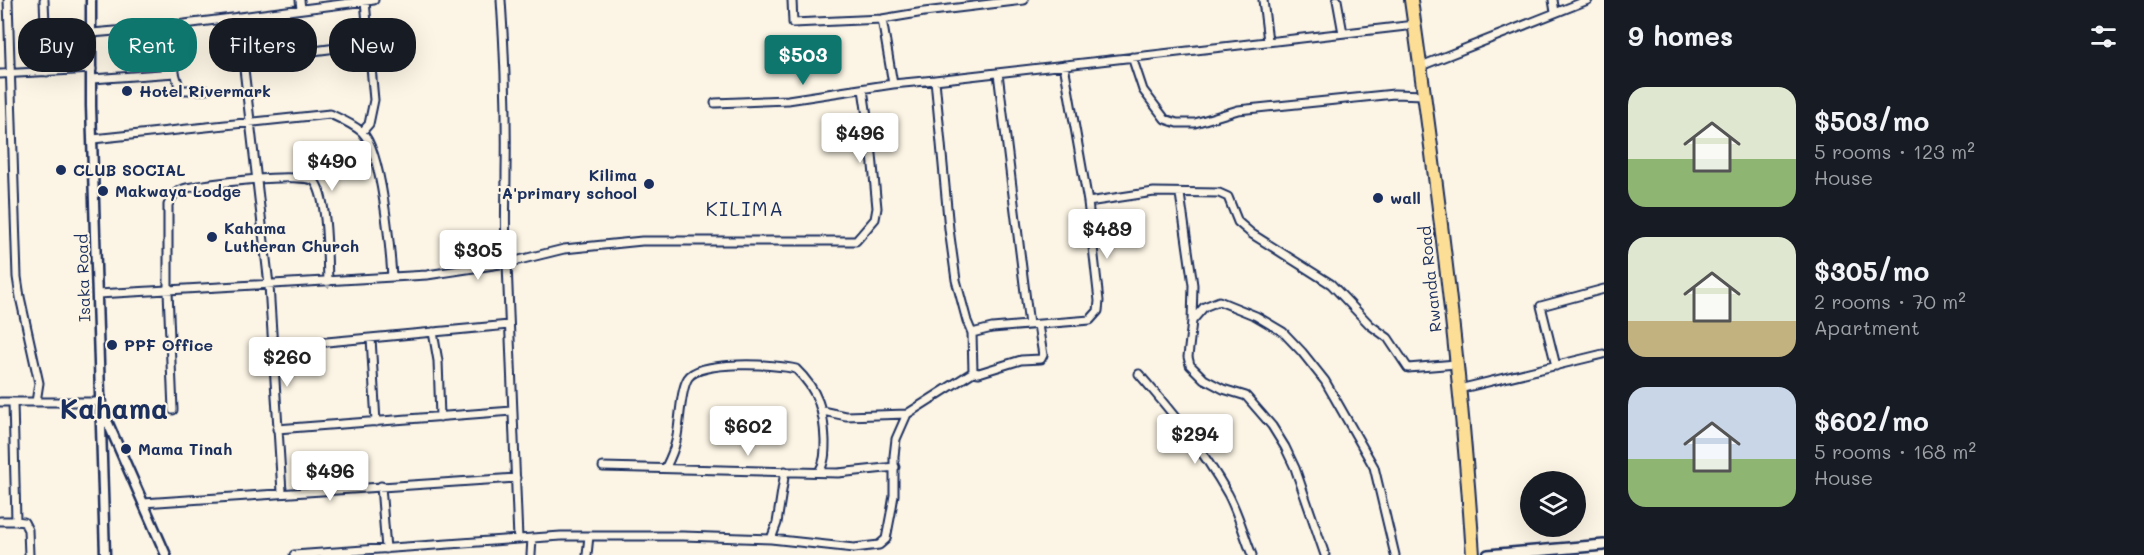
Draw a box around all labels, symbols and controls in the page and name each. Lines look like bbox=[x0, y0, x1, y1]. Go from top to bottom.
chip: Buy bbox=[18, 18, 96, 72]
chip: Rent bbox=[108, 18, 197, 72]
chip: Filters bbox=[209, 18, 317, 72]
chip: New bbox=[329, 18, 416, 72]
text: 9 homes bbox=[1628, 19, 1733, 53]
icon: filters bbox=[2087, 20, 2120, 53]
pin: $503 bbox=[767, 35, 839, 86]
text: $503 bbox=[779, 41, 827, 67]
place label: Hotel Rivermark bbox=[139, 80, 271, 101]
marker: Hotel Rivermark bbox=[120, 84, 134, 98]
text: $503/mo bbox=[1814, 104, 1929, 138]
icon: home bbox=[1676, 111, 1748, 183]
pin: $496 bbox=[824, 113, 896, 164]
text: $496 bbox=[835, 119, 885, 145]
text: 5 rooms · 123 m² bbox=[1814, 138, 1975, 164]
pin: $490 bbox=[296, 141, 368, 192]
text: $490 bbox=[307, 147, 357, 173]
place label: CLUB SOCIAL bbox=[73, 159, 185, 180]
marker: CLUB SOCIAL bbox=[54, 163, 68, 177]
place label: Kilima 'A'primary school bbox=[498, 164, 637, 203]
text: House bbox=[1814, 164, 1873, 190]
marker: Kilima 'A'primary school bbox=[642, 177, 656, 191]
place label: Makwaya Lodge bbox=[115, 180, 241, 201]
marker: Makwaya Lodge bbox=[96, 184, 110, 198]
place label: wall bbox=[1390, 187, 1421, 208]
marker: wall bbox=[1371, 191, 1385, 205]
district label: KILIMA bbox=[706, 195, 784, 221]
pin: $489 bbox=[1071, 209, 1143, 260]
text: $489 bbox=[1082, 215, 1132, 241]
place label: Kahama Lutheran Church bbox=[224, 217, 359, 256]
street label: Rwanda Road bbox=[1413, 225, 1446, 333]
marker: Kahama Lutheran Church bbox=[205, 230, 219, 244]
pin: $305 bbox=[442, 230, 514, 281]
street label: Isaka Road bbox=[70, 234, 95, 322]
text: $305 bbox=[454, 236, 502, 262]
text: $305/mo bbox=[1814, 254, 1929, 288]
icon: home bbox=[1676, 261, 1748, 333]
text: 2 rooms · 70 m² bbox=[1814, 288, 1966, 314]
text: Apartment bbox=[1814, 314, 1920, 340]
place label: PPF Office bbox=[124, 334, 213, 355]
pin: $260 bbox=[251, 337, 323, 388]
marker: PPF Office bbox=[105, 338, 119, 352]
text: $260 bbox=[263, 343, 311, 369]
district label: Kahama bbox=[60, 390, 168, 426]
text: $602/mo bbox=[1814, 404, 1929, 438]
pin: $602 bbox=[712, 406, 784, 457]
icon: home bbox=[1676, 411, 1748, 483]
text: $602 bbox=[724, 412, 772, 438]
pin: $294 bbox=[1159, 414, 1231, 465]
text: $294 bbox=[1171, 420, 1219, 446]
place label: Mama Tinah bbox=[138, 438, 232, 459]
text: 5 rooms · 168 m² bbox=[1814, 438, 1976, 464]
marker: Mama Tinah bbox=[119, 442, 133, 456]
pin: $496 bbox=[294, 451, 366, 502]
text: $496 bbox=[305, 457, 355, 483]
text: House bbox=[1814, 464, 1873, 490]
map controls bbox=[1520, 471, 1586, 537]
button: layers bbox=[1520, 471, 1586, 537]

